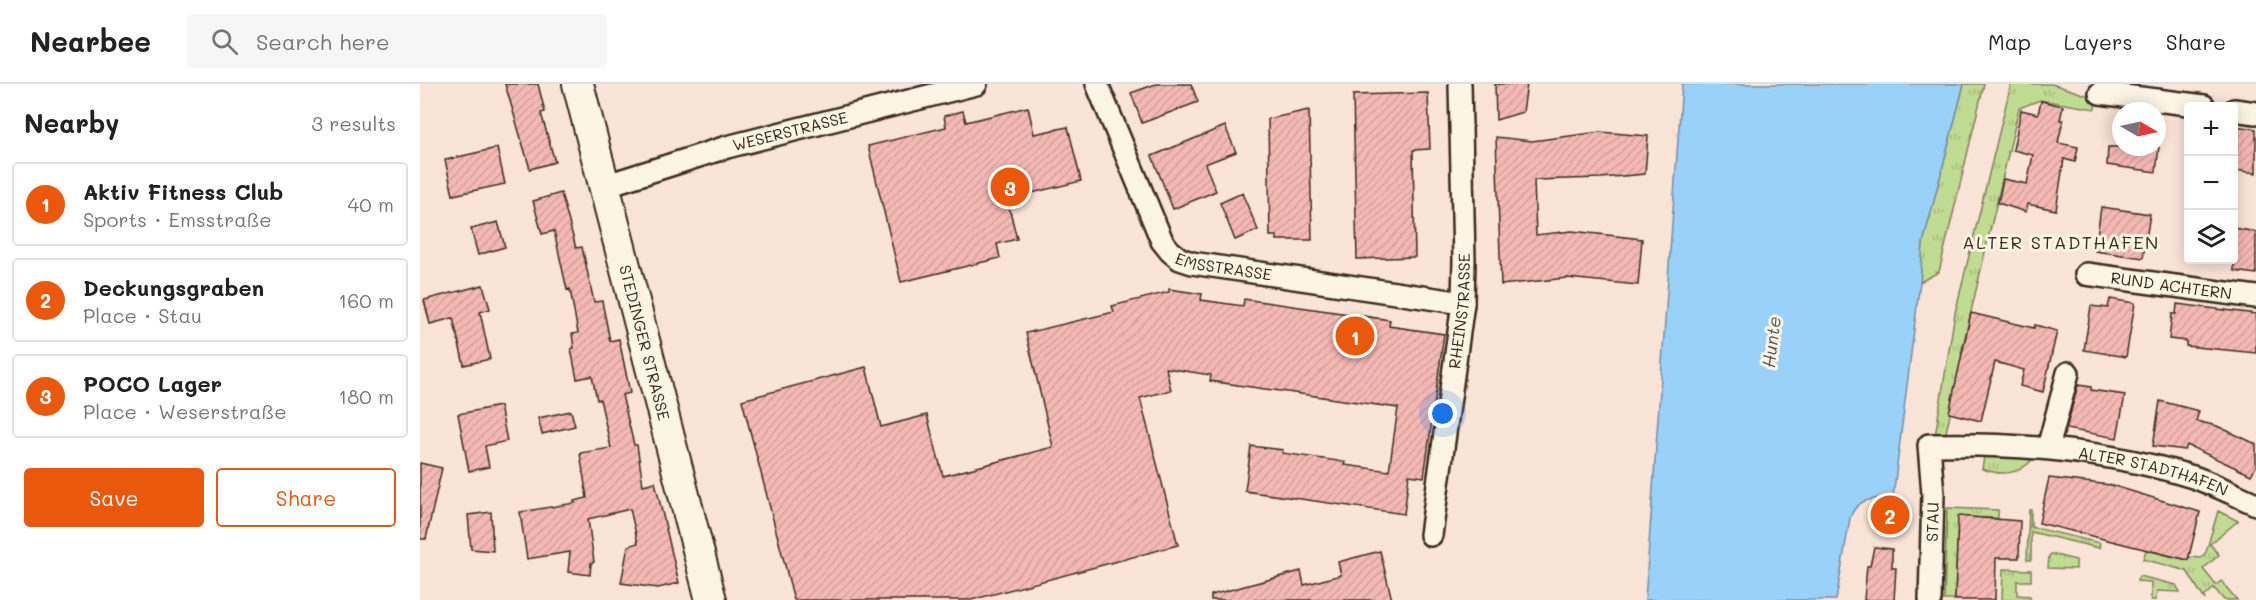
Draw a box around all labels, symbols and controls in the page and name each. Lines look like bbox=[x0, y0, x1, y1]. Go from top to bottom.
search box bbox=[187, 14, 607, 68]
text: Nearbee bbox=[30, 23, 151, 59]
icon: search bbox=[208, 25, 241, 58]
text: Search here bbox=[256, 27, 390, 56]
text: Map bbox=[1988, 28, 2031, 55]
text: Layers bbox=[2064, 28, 2133, 55]
text: Share bbox=[2166, 28, 2226, 55]
north arrow bbox=[2112, 102, 2166, 156]
map controls bbox=[2184, 102, 2238, 264]
button: + bbox=[2184, 102, 2238, 156]
text: Nearby bbox=[24, 106, 119, 140]
street label: WESERSTRASSE bbox=[730, 106, 850, 155]
text: 3 results bbox=[311, 110, 396, 136]
button: − bbox=[2184, 156, 2238, 210]
pin: 3 bbox=[990, 164, 1030, 210]
text: Aktiv Fitness Club bbox=[83, 177, 283, 206]
text: 1 bbox=[41, 191, 50, 217]
text: 40 m bbox=[348, 191, 394, 217]
text: Sports · Emsstraße bbox=[83, 206, 272, 232]
button: layers bbox=[2184, 210, 2238, 264]
district label: ALTER STADTHAFEN bbox=[1962, 230, 2160, 254]
street label: EMSSTRASSE bbox=[1173, 247, 1273, 285]
street label: RHEINSTRASSE bbox=[1443, 253, 1474, 370]
street label: STEDINGER STRASSE bbox=[615, 262, 675, 422]
street label: RUND ACHTERN bbox=[2109, 266, 2233, 304]
text: Deckungsgraben bbox=[83, 273, 264, 302]
text: 2 bbox=[40, 287, 51, 313]
text: 160 m bbox=[338, 287, 394, 313]
text: Place · Stau bbox=[83, 302, 202, 328]
pin: 1 bbox=[1336, 314, 1374, 358]
water label: Hunte bbox=[1756, 315, 1786, 369]
text: POCO Lager bbox=[83, 369, 222, 398]
text: 3 bbox=[40, 383, 52, 409]
text: 180 m bbox=[338, 383, 394, 409]
text: Place · Weserstraße bbox=[83, 398, 287, 424]
your location bbox=[1428, 399, 1457, 428]
street label: ALTER STADTHAFEN bbox=[2077, 442, 2232, 500]
button: Save bbox=[24, 468, 204, 527]
button: Share bbox=[216, 468, 396, 527]
pin: 2 bbox=[1870, 492, 1910, 538]
street label: STAU bbox=[1921, 502, 1943, 542]

